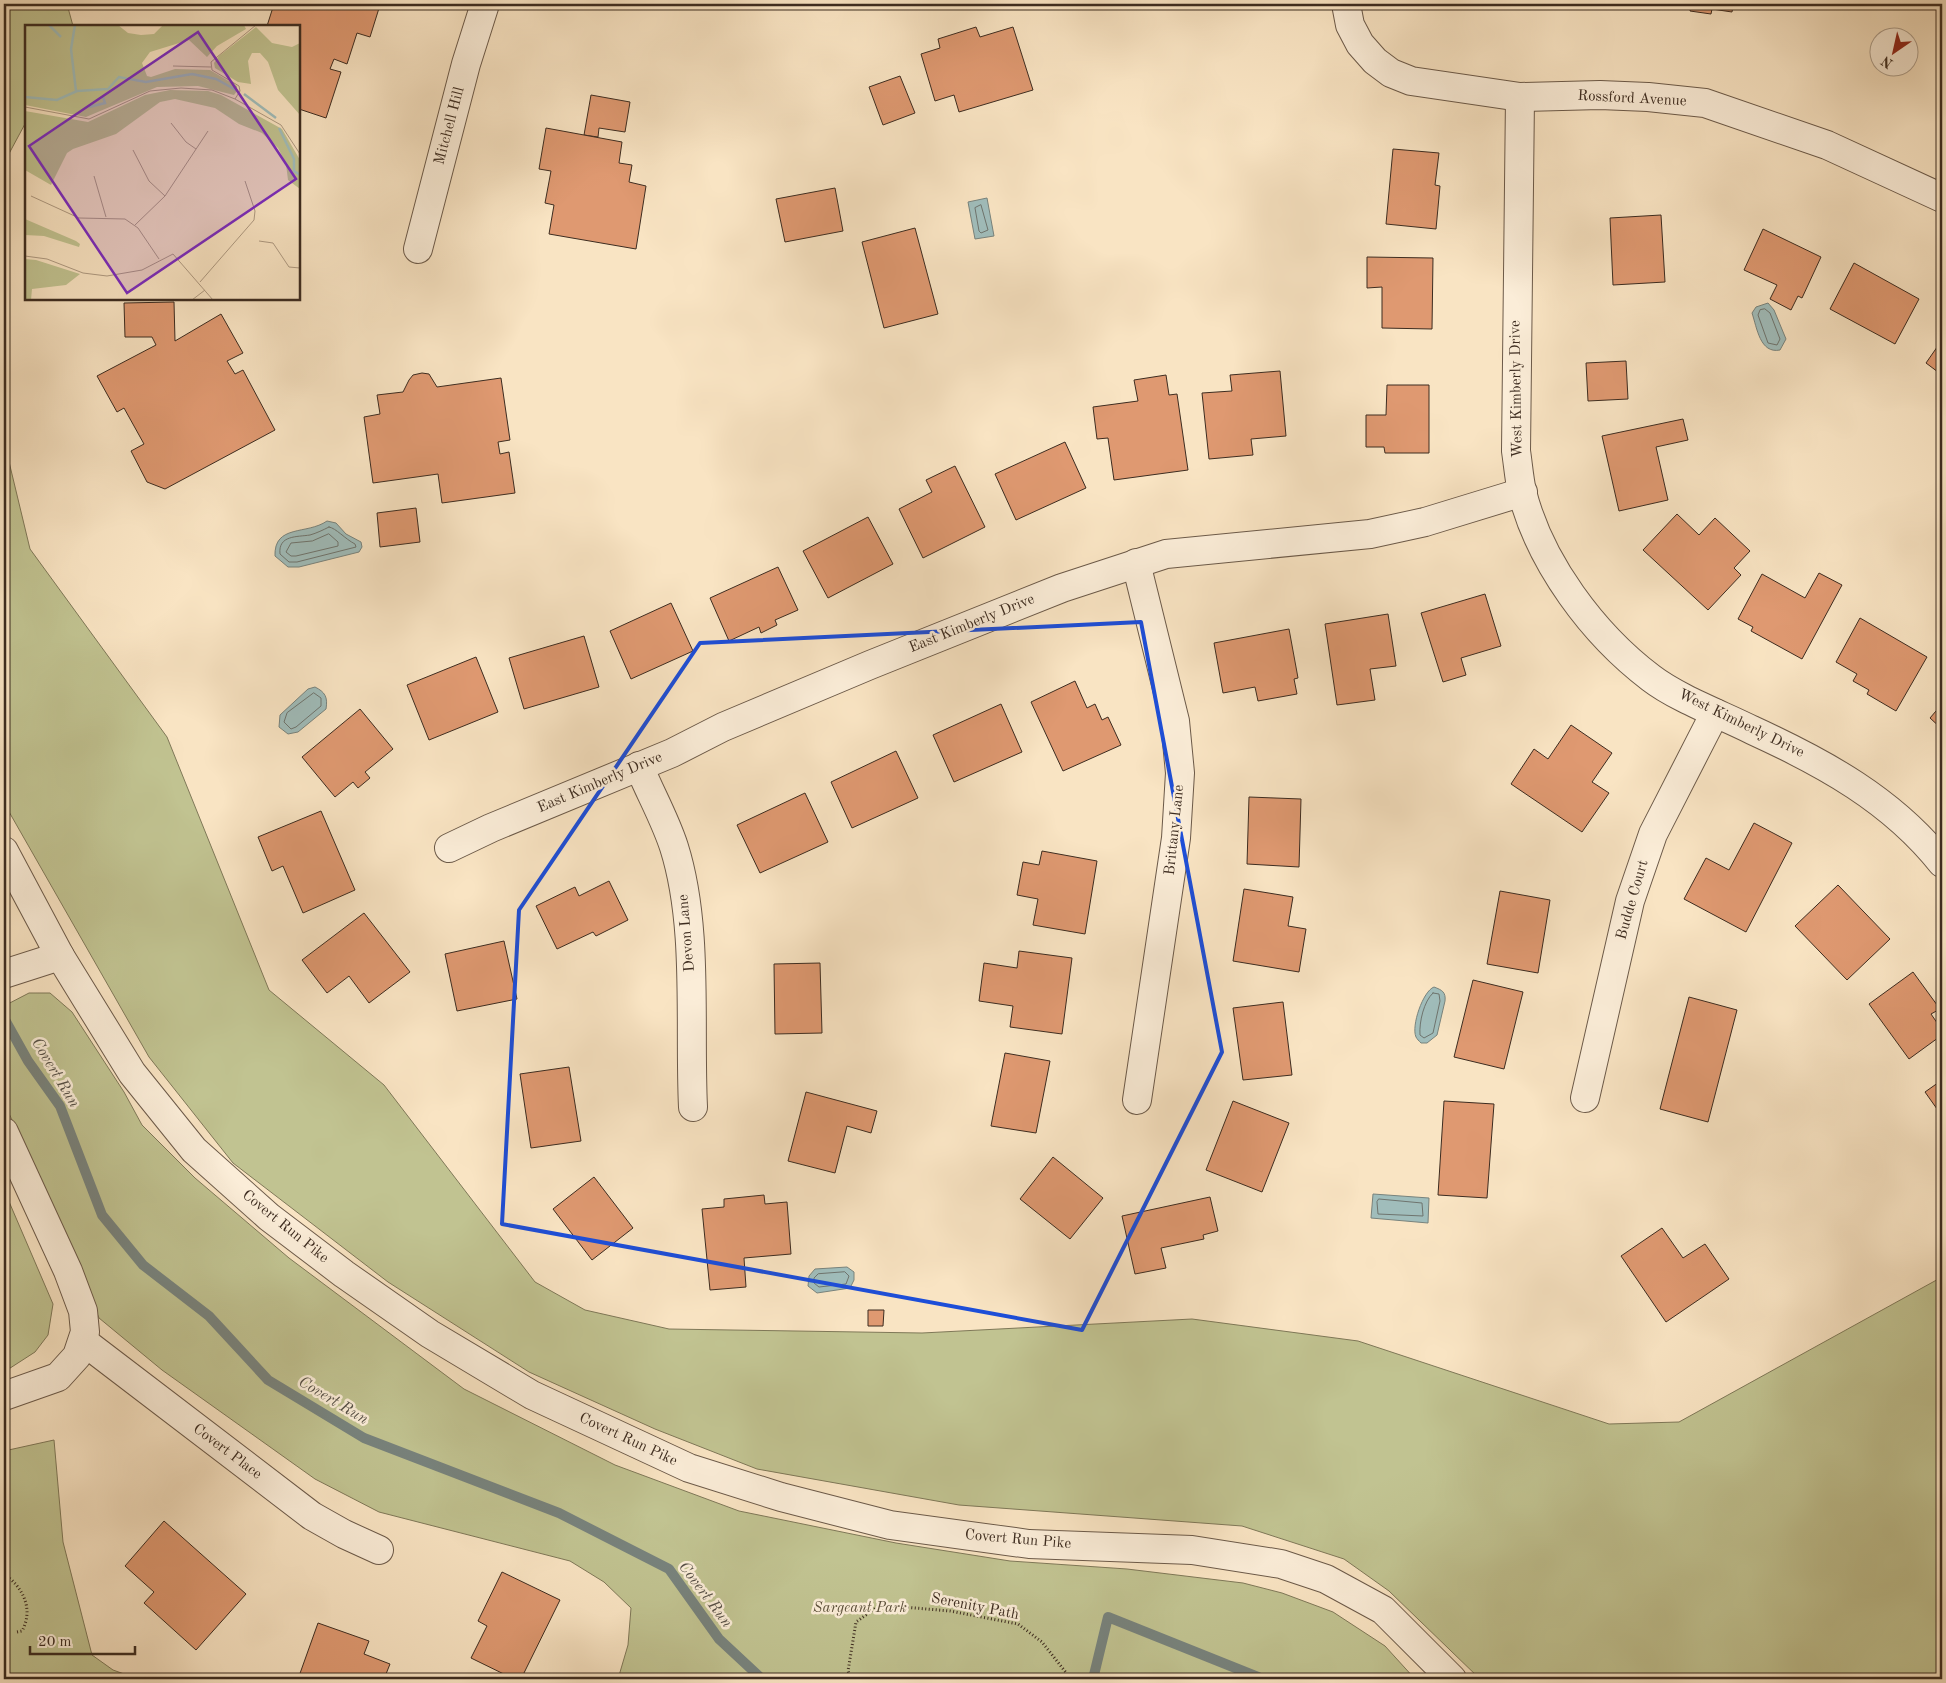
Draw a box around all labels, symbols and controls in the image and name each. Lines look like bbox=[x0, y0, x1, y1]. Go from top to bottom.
inset map bbox=[25, 25, 300, 300]
north arrow bbox=[1868, 28, 1918, 78]
text: N bbox=[1879, 53, 1896, 71]
street label: Mitchell Hill bbox=[432, 86, 468, 166]
street label: Rossford Avenue bbox=[1577, 89, 1687, 109]
street label: West Kimberly Drive bbox=[1508, 320, 1526, 458]
street label: East Kimberly Drive bbox=[907, 592, 1037, 656]
street label: West Kimberly Drive bbox=[1676, 687, 1806, 761]
street label: East Kimberly Drive bbox=[535, 750, 665, 816]
street label: Brittany Lane bbox=[1163, 784, 1187, 876]
street label: Budde Court bbox=[1614, 859, 1652, 941]
street label: Devon Lane bbox=[676, 893, 698, 973]
water label: Covert Run bbox=[28, 1035, 82, 1111]
street label: Covert Run Pike bbox=[239, 1188, 331, 1266]
water label: Covert Run bbox=[295, 1374, 371, 1428]
street label: Covert Run Pike bbox=[577, 1411, 680, 1469]
street label: Covert Place bbox=[190, 1421, 264, 1483]
street label: Covert Run Pike bbox=[964, 1528, 1072, 1552]
water label: Covert Run bbox=[675, 1559, 735, 1631]
street label: Serenity Path bbox=[930, 1591, 1020, 1623]
park label: Sargeant Park bbox=[813, 1601, 907, 1616]
scale bar bbox=[30, 1623, 135, 1655]
text: 20 m bbox=[38, 1635, 72, 1650]

